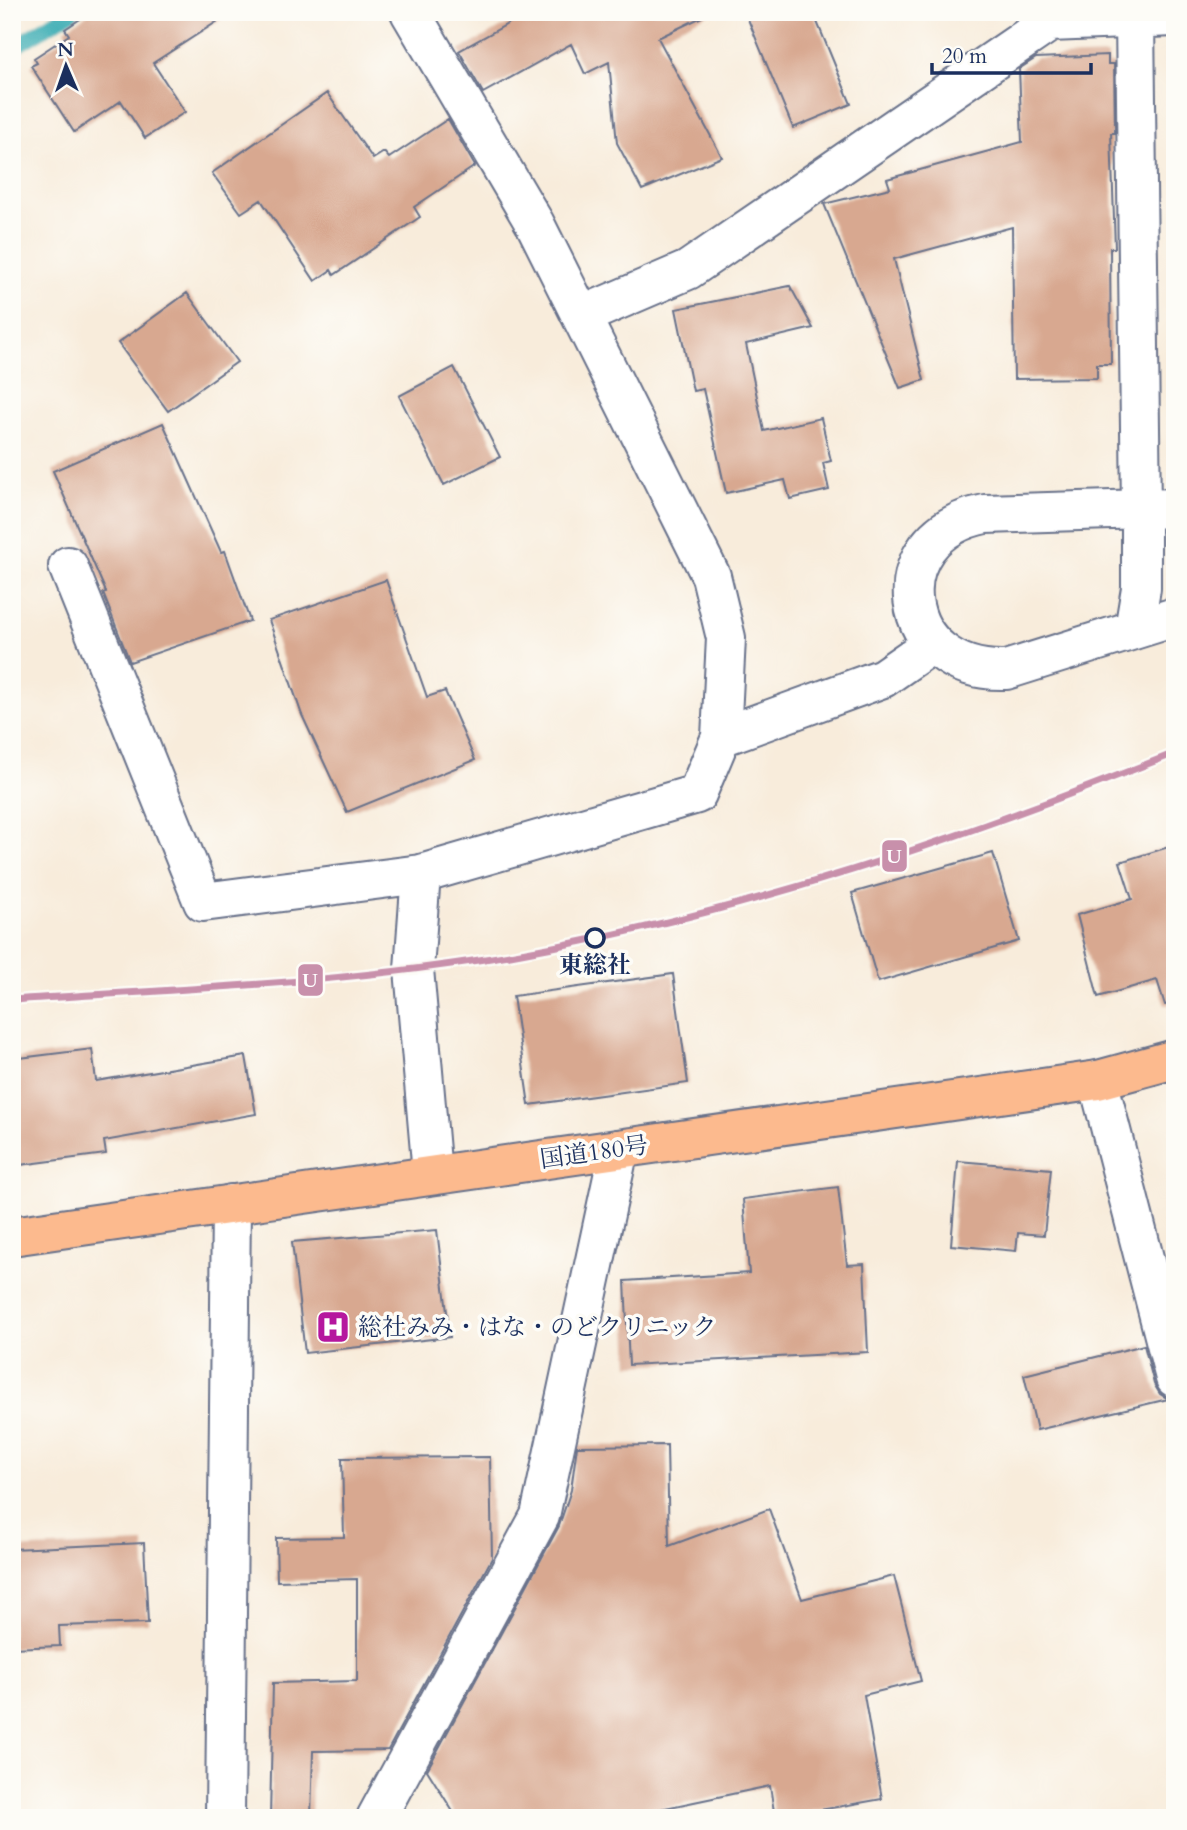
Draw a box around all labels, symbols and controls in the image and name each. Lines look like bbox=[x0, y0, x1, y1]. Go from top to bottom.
north arrow bbox=[32, 32, 102, 102]
scale bar bbox=[932, 32, 1091, 76]
text: N bbox=[57, 37, 75, 63]
text: 20 m bbox=[942, 42, 987, 71]
line badge: U bbox=[881, 839, 908, 873]
text: U bbox=[886, 844, 902, 870]
marker: 東総社 bbox=[585, 928, 605, 948]
place label: 東総社 bbox=[559, 949, 631, 982]
line badge: U bbox=[297, 963, 324, 997]
text: U bbox=[302, 968, 318, 994]
street label: 国道180号 bbox=[538, 1129, 650, 1176]
hospital icon: 総社みみ・はな・のどクリニック bbox=[314, 1308, 352, 1346]
place label: 総社みみ・はな・のどクリニック bbox=[358, 1311, 717, 1344]

